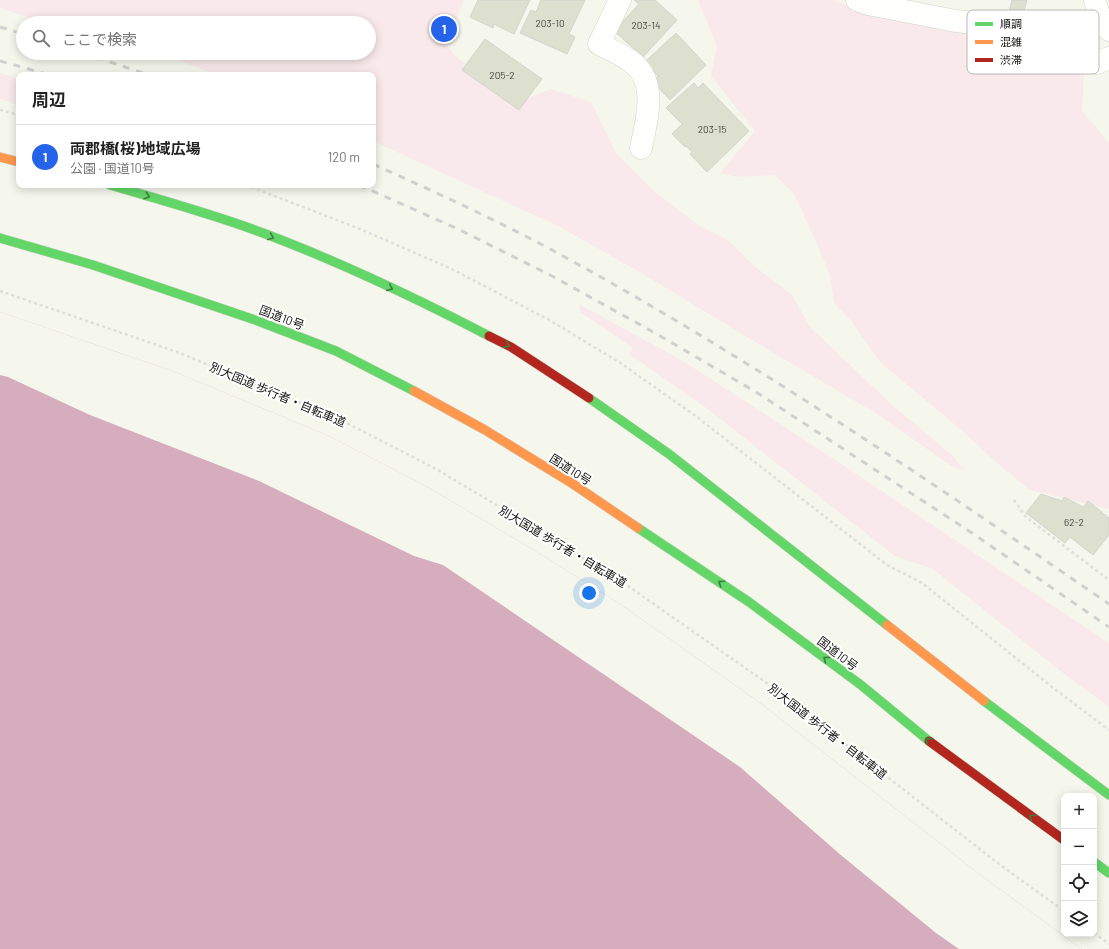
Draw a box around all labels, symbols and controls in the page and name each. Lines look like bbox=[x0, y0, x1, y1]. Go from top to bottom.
legend bbox=[967, 10, 1099, 74]
pin: 1 bbox=[431, 14, 457, 44]
search box bbox=[16, 16, 376, 60]
house number: 203-10 bbox=[535, 17, 565, 29]
text: 順調 bbox=[1000, 17, 1022, 30]
house number: 203-14 bbox=[631, 19, 661, 31]
icon: search bbox=[30, 27, 52, 49]
text: ここで検索 bbox=[62, 30, 137, 48]
text: 混雑 bbox=[1000, 35, 1022, 48]
text: 渋滞 bbox=[1000, 53, 1022, 66]
house number: 205-2 bbox=[489, 69, 515, 81]
text: 周辺 bbox=[32, 89, 66, 109]
house number: 203-15 bbox=[698, 123, 726, 135]
text: 両郡橋(桜)地域広場 bbox=[70, 139, 200, 157]
text: 1 bbox=[43, 149, 47, 165]
text: 120 m bbox=[328, 149, 360, 165]
text: 公園 · 国道10号 bbox=[70, 160, 155, 176]
one-way arrow bbox=[144, 191, 151, 200]
one-way arrow bbox=[267, 232, 274, 240]
one-way arrow bbox=[386, 283, 394, 291]
street label: 国道10号 bbox=[258, 302, 306, 332]
one-way arrow bbox=[503, 340, 510, 348]
street label: 別大国道 歩行者・自転車道 bbox=[208, 359, 348, 429]
street label: 国道10号 bbox=[547, 451, 595, 487]
street label: 別大国道 歩行者・自転車道 bbox=[497, 502, 629, 590]
house number: 62-2 bbox=[1064, 516, 1084, 528]
one-way arrow bbox=[718, 580, 725, 588]
your location bbox=[579, 583, 599, 603]
street label: 国道10号 bbox=[815, 633, 861, 673]
one-way arrow bbox=[823, 656, 830, 664]
street label: 別大国道 歩行者・自転車道 bbox=[766, 680, 890, 782]
one-way arrow bbox=[925, 738, 932, 745]
map controls bbox=[1061, 793, 1097, 937]
button: + bbox=[1061, 793, 1097, 829]
one-way arrow bbox=[1030, 815, 1037, 822]
button: − bbox=[1061, 829, 1097, 865]
button: locate bbox=[1061, 865, 1097, 901]
button: layers bbox=[1061, 901, 1097, 937]

